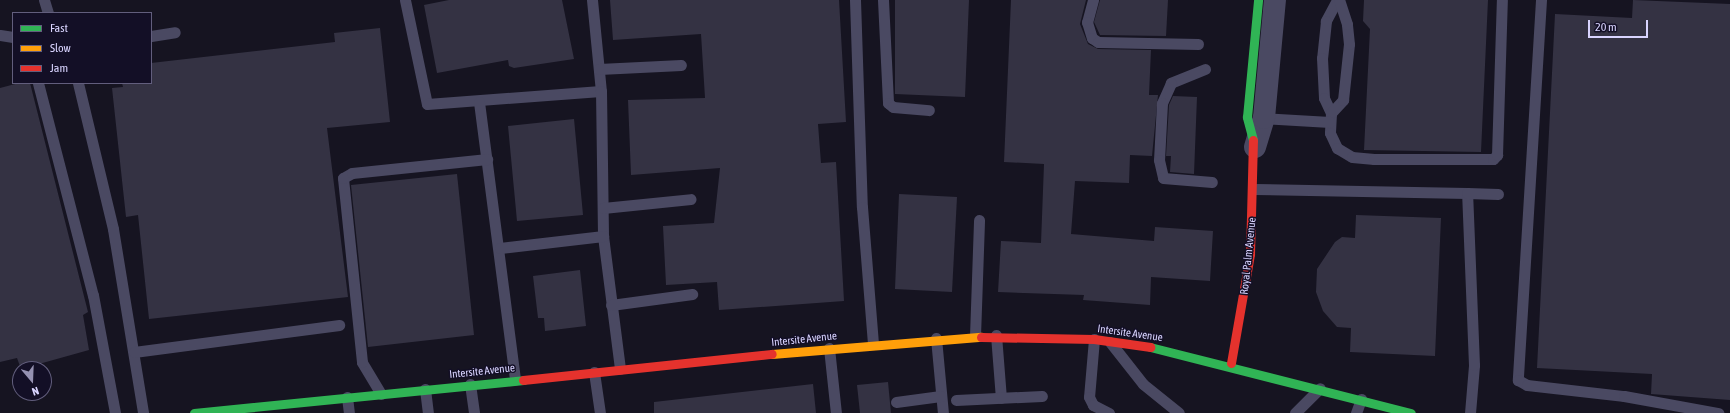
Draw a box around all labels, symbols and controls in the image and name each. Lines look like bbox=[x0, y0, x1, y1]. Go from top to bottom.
legend bbox=[12, 12, 152, 84]
scale bar bbox=[1590, 12, 1650, 38]
text: 20 m bbox=[1595, 20, 1617, 34]
text: Fast bbox=[50, 21, 68, 35]
text: Slow bbox=[50, 41, 71, 55]
text: Jam bbox=[50, 61, 68, 75]
street label: Royal Palm Avenue bbox=[1237, 217, 1259, 295]
street label: Intersite Avenue bbox=[1096, 322, 1164, 344]
street label: Intersite Avenue bbox=[771, 329, 837, 349]
north arrow bbox=[12, 361, 52, 401]
street label: Intersite Avenue bbox=[449, 361, 515, 381]
text: N bbox=[31, 385, 41, 398]

